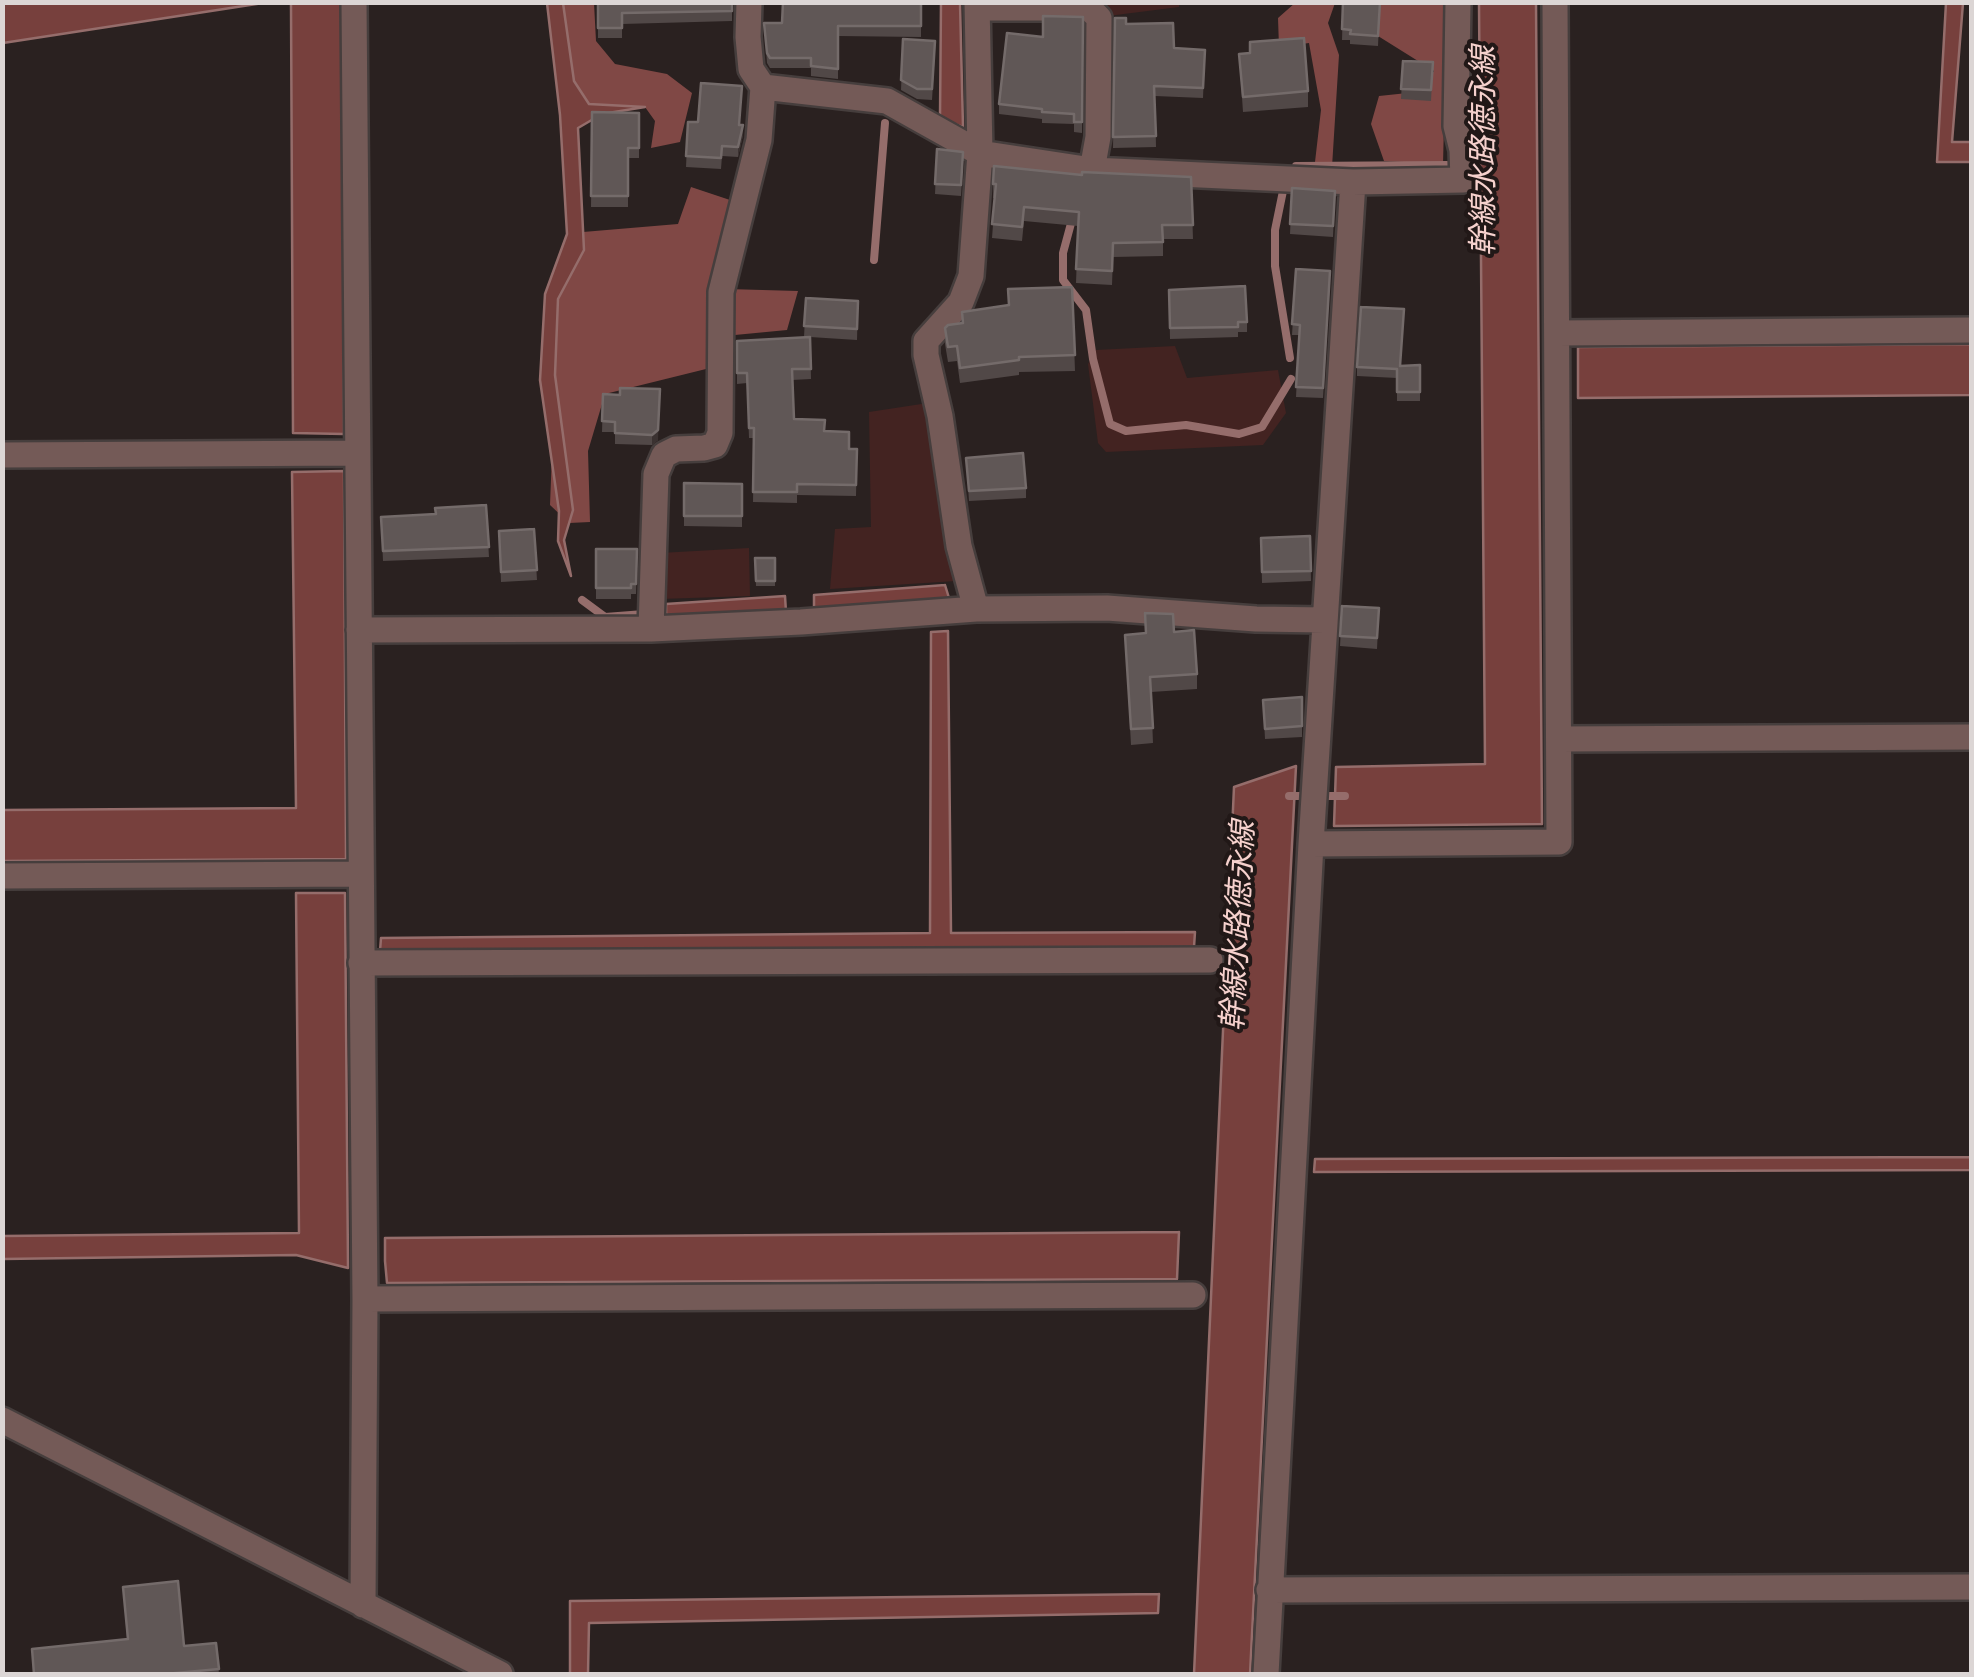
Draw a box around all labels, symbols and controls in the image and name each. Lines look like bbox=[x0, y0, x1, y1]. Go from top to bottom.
water label: 幹線水路徳永線 bbox=[1466, 46, 1502, 256]
water label: 幹線水路徳永線 bbox=[1216, 820, 1262, 1032]

